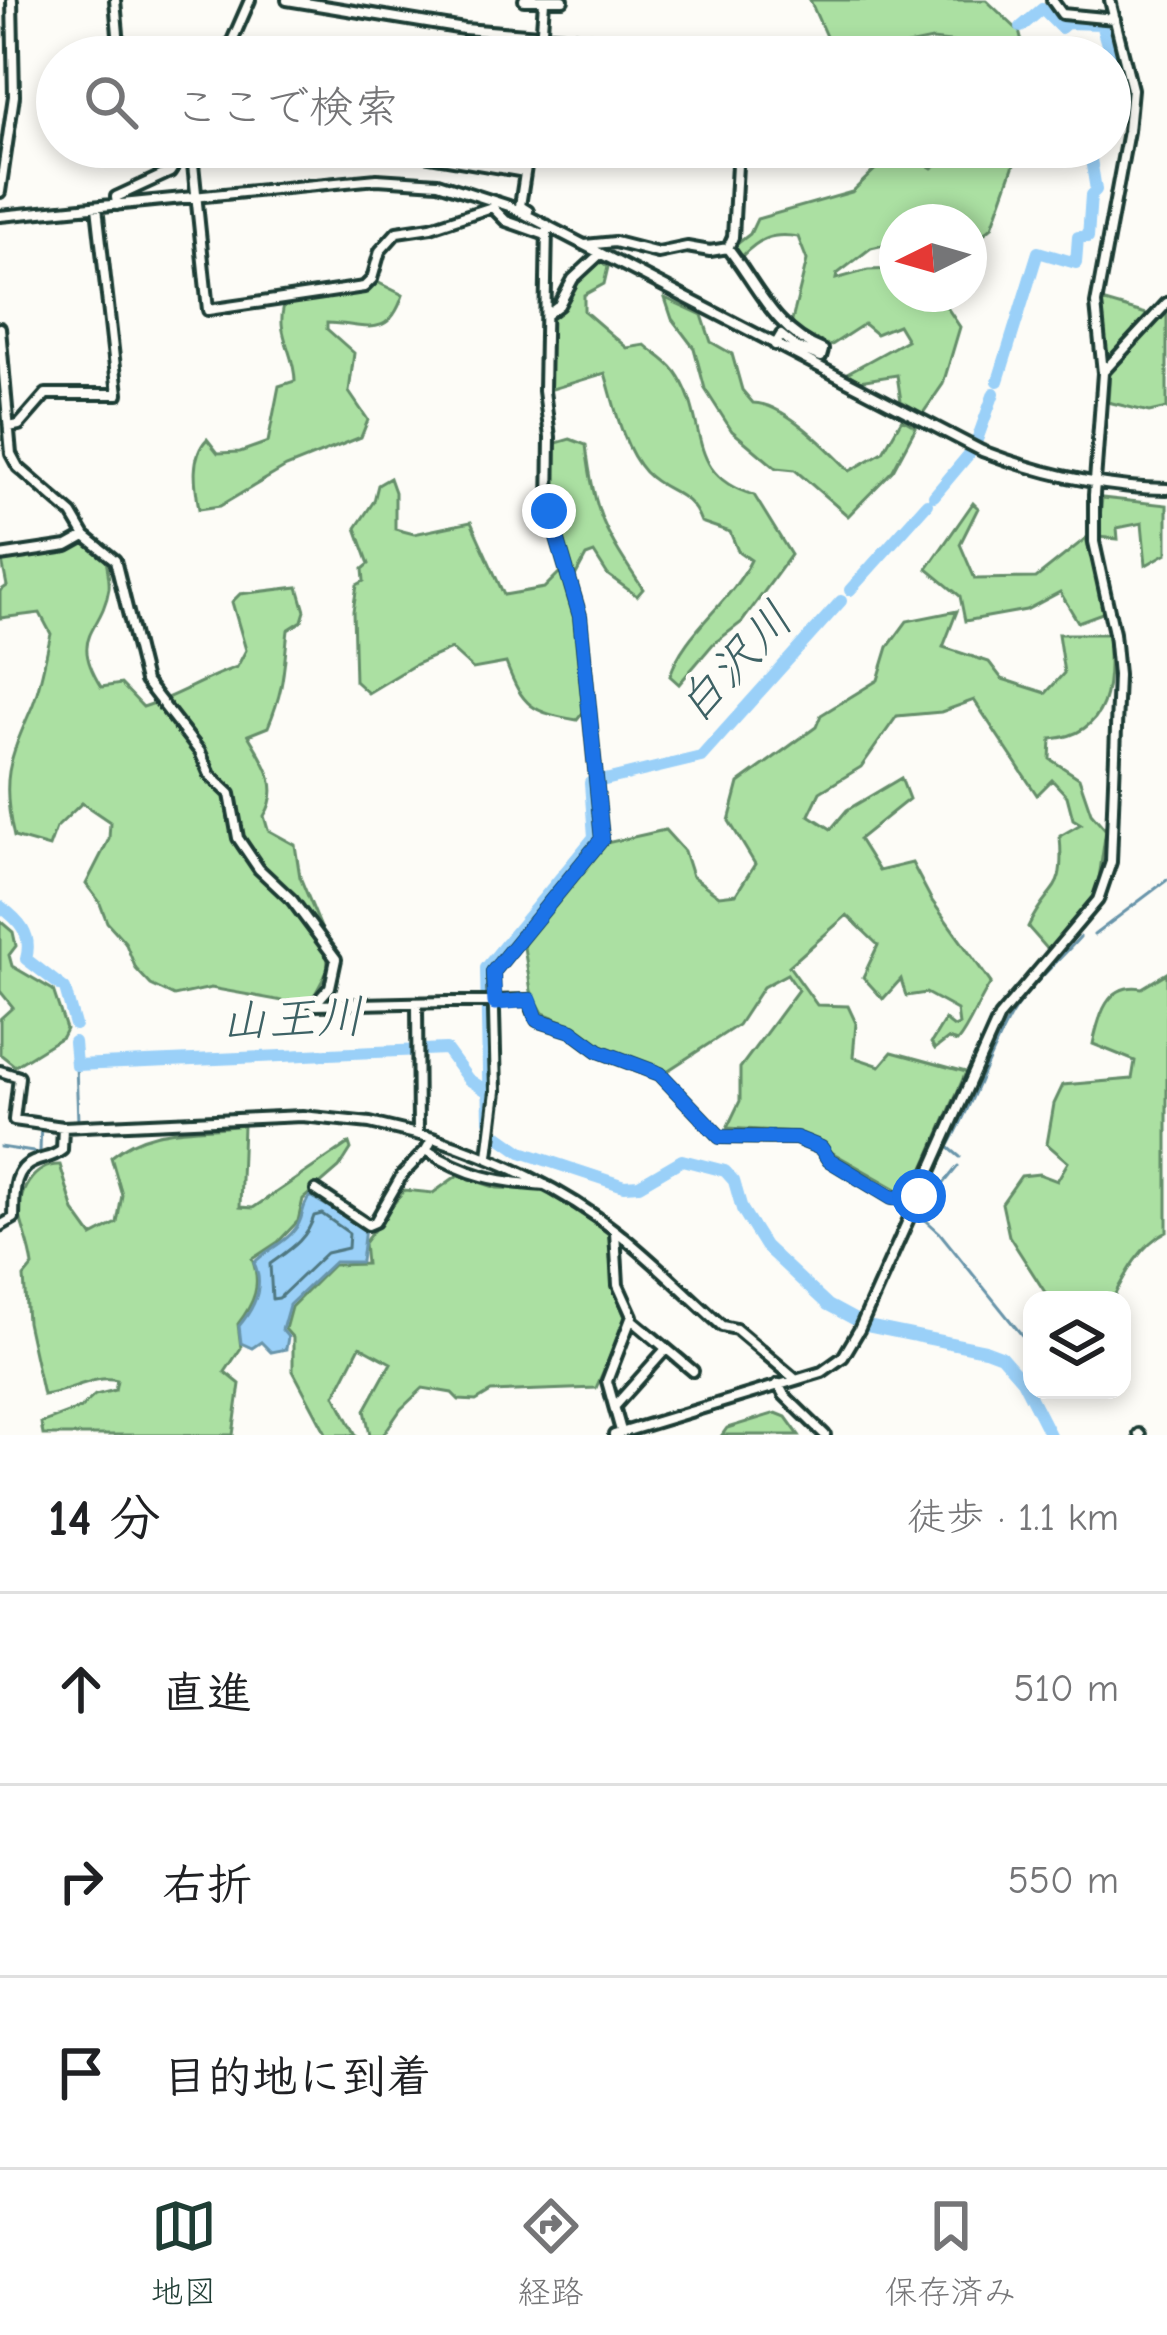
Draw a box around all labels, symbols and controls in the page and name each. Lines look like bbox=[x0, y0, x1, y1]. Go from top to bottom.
search box bbox=[36, 36, 1131, 168]
icon: search bbox=[78, 69, 144, 135]
text: ここで検索 bbox=[174, 81, 399, 133]
north arrow bbox=[879, 204, 987, 312]
route end bbox=[522, 484, 576, 538]
water label: 白沢川 bbox=[666, 592, 804, 734]
water label: 山王川 bbox=[219, 989, 365, 1049]
route start bbox=[892, 1169, 946, 1223]
map controls bbox=[1023, 1291, 1131, 1399]
button: layers bbox=[1023, 1291, 1131, 1399]
text: 14 分 bbox=[48, 1489, 161, 1548]
text: 徒歩 · 1.1 km bbox=[907, 1495, 1119, 1540]
icon: ahead bbox=[48, 1656, 114, 1722]
text: 510 m bbox=[1013, 1666, 1119, 1711]
text: 直進 bbox=[162, 1667, 252, 1719]
icon: right bbox=[48, 1848, 114, 1914]
text: 550 m bbox=[1008, 1858, 1119, 1903]
text: 右折 bbox=[162, 1859, 252, 1911]
icon: arrive bbox=[48, 2040, 114, 2106]
text: 目的地に到着 bbox=[162, 2051, 432, 2103]
tab: 地図 bbox=[151, 2193, 217, 2313]
tab: 経路 bbox=[518, 2193, 584, 2313]
tab: 保存済み bbox=[885, 2193, 1017, 2313]

